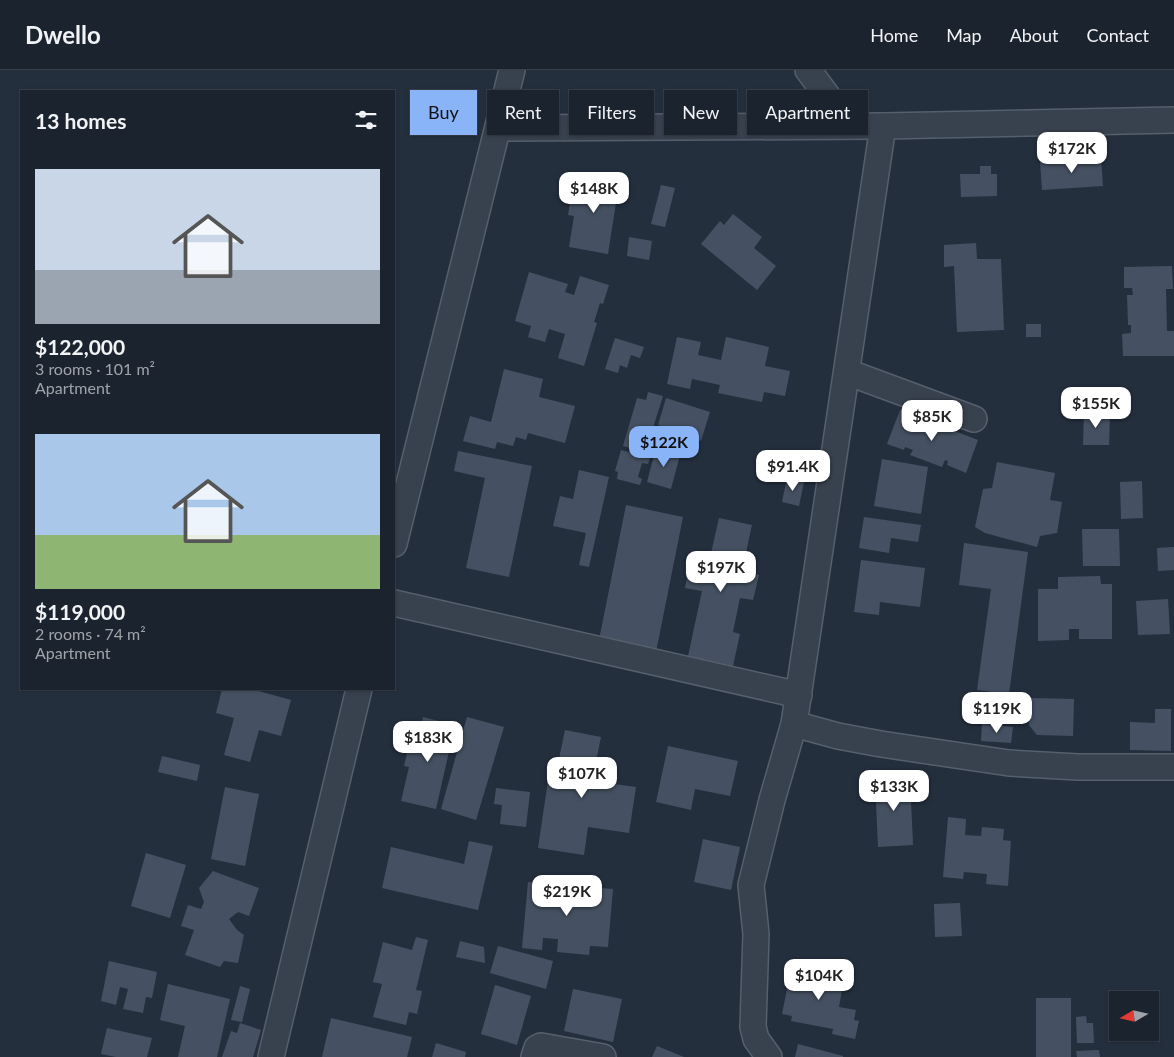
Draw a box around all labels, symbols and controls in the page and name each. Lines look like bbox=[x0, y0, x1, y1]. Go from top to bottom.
text: Dwello bbox=[25, 20, 101, 49]
text: Home bbox=[870, 24, 918, 46]
text: Map bbox=[946, 24, 982, 46]
text: About bbox=[1010, 24, 1059, 46]
text: Contact bbox=[1087, 24, 1149, 46]
chip: Buy bbox=[410, 90, 477, 135]
chip: Rent bbox=[487, 90, 559, 135]
chip: Filters bbox=[569, 90, 654, 135]
chip: New bbox=[664, 90, 737, 135]
chip: Apartment bbox=[747, 90, 868, 135]
icon: filters bbox=[352, 106, 380, 134]
text: 13 homes bbox=[35, 108, 126, 133]
pin: $172K bbox=[1037, 132, 1107, 174]
text: $172K bbox=[1048, 138, 1096, 157]
pin: $148K bbox=[559, 172, 629, 214]
text: $148K bbox=[570, 178, 618, 197]
icon: home bbox=[163, 201, 253, 291]
text: $122,000 bbox=[35, 334, 125, 359]
text: 3 rooms · 101 m² bbox=[35, 359, 155, 378]
text: Apartment bbox=[35, 378, 110, 397]
pin: $155K bbox=[1061, 386, 1131, 429]
text: $155K bbox=[1072, 393, 1120, 412]
pin: $85K bbox=[902, 400, 962, 442]
text: $85K bbox=[913, 406, 951, 425]
pin: $122K bbox=[629, 426, 699, 468]
text: $122K bbox=[640, 432, 688, 451]
pin: $91.4K bbox=[752, 450, 834, 492]
text: $91.4K bbox=[767, 456, 819, 475]
icon: home bbox=[163, 466, 253, 556]
pin: $197K bbox=[686, 550, 756, 593]
text: $197K bbox=[697, 557, 745, 576]
text: $119,000 bbox=[35, 599, 125, 624]
text: 2 rooms · 74 m² bbox=[35, 624, 146, 643]
text: Apartment bbox=[35, 643, 110, 662]
pin: $119K bbox=[962, 692, 1032, 734]
text: $119K bbox=[973, 698, 1021, 717]
pin: $183K bbox=[393, 720, 463, 763]
text: $183K bbox=[404, 727, 452, 746]
pin: $107K bbox=[547, 756, 617, 799]
text: $107K bbox=[558, 763, 606, 782]
pin: $133K bbox=[859, 770, 929, 812]
text: $133K bbox=[870, 776, 918, 795]
pin: $219K bbox=[532, 874, 602, 917]
text: $219K bbox=[543, 881, 591, 900]
pin: $104K bbox=[784, 958, 854, 1001]
text: $104K bbox=[795, 965, 843, 984]
north arrow bbox=[1109, 991, 1159, 1041]
map controls bbox=[1109, 991, 1159, 1041]

